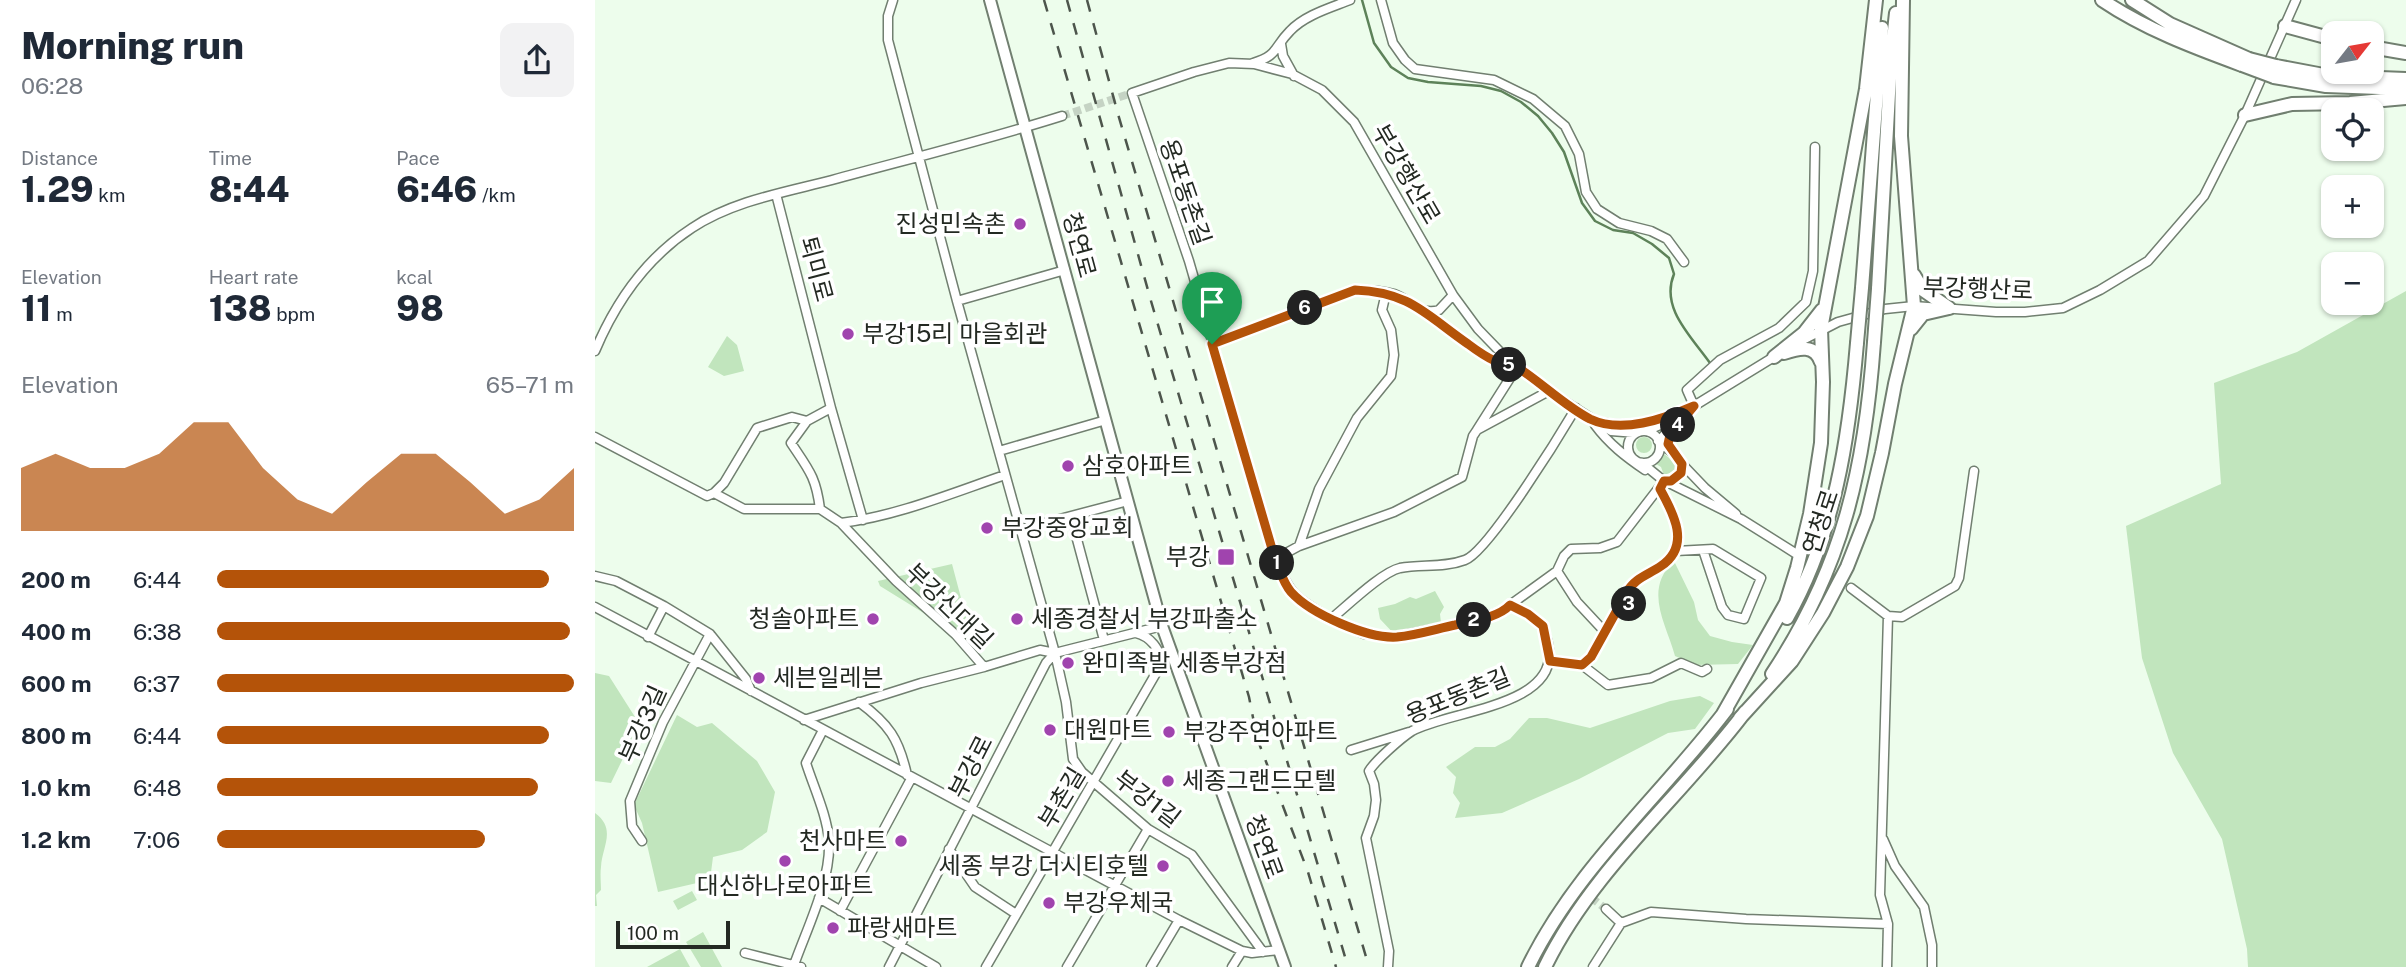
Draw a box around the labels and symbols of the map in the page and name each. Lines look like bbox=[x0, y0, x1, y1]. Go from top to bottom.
north arrow bbox=[2321, 21, 2383, 84]
street label: 부강행산로 bbox=[1367, 119, 1447, 228]
street label: 용포동촌길 bbox=[1155, 135, 1217, 248]
place label: 진성민속촌 bbox=[896, 209, 1006, 237]
street label: 청연로 bbox=[1058, 209, 1102, 280]
marker: 진성민속촌 bbox=[1012, 216, 1028, 232]
street label: 퇴미로 bbox=[795, 233, 839, 304]
pin bbox=[1182, 272, 1242, 344]
street label: 부강행산로 bbox=[1922, 272, 2034, 304]
pin: 6 bbox=[1287, 290, 1323, 326]
place label: 부강15리 마을회관 bbox=[862, 319, 1048, 347]
marker: 부강15리 마을회관 bbox=[840, 326, 856, 342]
pin: 5 bbox=[1492, 348, 1527, 382]
pin: 4 bbox=[1661, 408, 1695, 442]
place label: 삼호아파트 bbox=[1082, 451, 1192, 479]
marker: 삼호아파트 bbox=[1060, 458, 1076, 474]
street label: 연청로 bbox=[1796, 486, 1844, 558]
place label: 부강중앙교회 bbox=[1001, 513, 1133, 541]
marker: 부강중앙교회 bbox=[979, 520, 995, 536]
place label: 부강 bbox=[1166, 542, 1210, 570]
pin: 1 bbox=[1259, 546, 1295, 580]
marker: 부강 bbox=[1216, 547, 1236, 567]
street label: 부강신대길 bbox=[900, 557, 999, 654]
pin: 3 bbox=[1611, 586, 1647, 622]
pin: 2 bbox=[1457, 602, 1491, 638]
place label: 청솔아파트 bbox=[749, 604, 859, 632]
place label: 세종경찰서 부강파출소 bbox=[1031, 604, 1258, 632]
marker: 청솔아파트 bbox=[865, 611, 881, 627]
marker: 세종경찰서 부강파출소 bbox=[1009, 611, 1025, 627]
place label: 완미족발 세종부강점 bbox=[1082, 648, 1287, 676]
marker: 완미족발 세종부강점 bbox=[1060, 655, 1076, 671]
street label: 용포동촌길 bbox=[1401, 661, 1514, 729]
place label: 세븐일레븐 bbox=[773, 663, 883, 691]
marker: 세븐일레븐 bbox=[751, 670, 767, 686]
street label: 부강3길 bbox=[613, 681, 671, 766]
place label: 대원마트 bbox=[1064, 715, 1152, 743]
place label: 부강주연아파트 bbox=[1183, 717, 1338, 745]
marker: 대원마트 bbox=[1042, 722, 1058, 738]
marker: 부강주연아파트 bbox=[1161, 724, 1177, 740]
street label: 부강로 bbox=[943, 731, 998, 802]
street label: 부촌길 bbox=[1032, 762, 1090, 833]
street label: 부강1길 bbox=[1109, 764, 1186, 833]
place label: 세종그랜드모텔 bbox=[1182, 766, 1337, 794]
marker: 세종그랜드모텔 bbox=[1160, 773, 1176, 789]
street label: 청연로 bbox=[1240, 811, 1289, 883]
place label: 천사마트 bbox=[799, 826, 887, 854]
marker: 천사마트 bbox=[893, 833, 909, 849]
place label: 세종 부강 더시티호텔 bbox=[939, 851, 1149, 879]
marker: 대신하나로아파트 bbox=[777, 853, 793, 869]
marker: 세종 부강 더시티호텔 bbox=[1155, 858, 1171, 874]
place label: 대신하나로아파트 bbox=[697, 871, 873, 899]
place label: 부강우체국 bbox=[1063, 888, 1173, 916]
marker: 부강우체국 bbox=[1041, 895, 1057, 911]
place label: 파랑새마트 bbox=[847, 913, 957, 941]
scale bar bbox=[616, 918, 730, 950]
marker: 파랑새마트 bbox=[825, 920, 841, 936]

